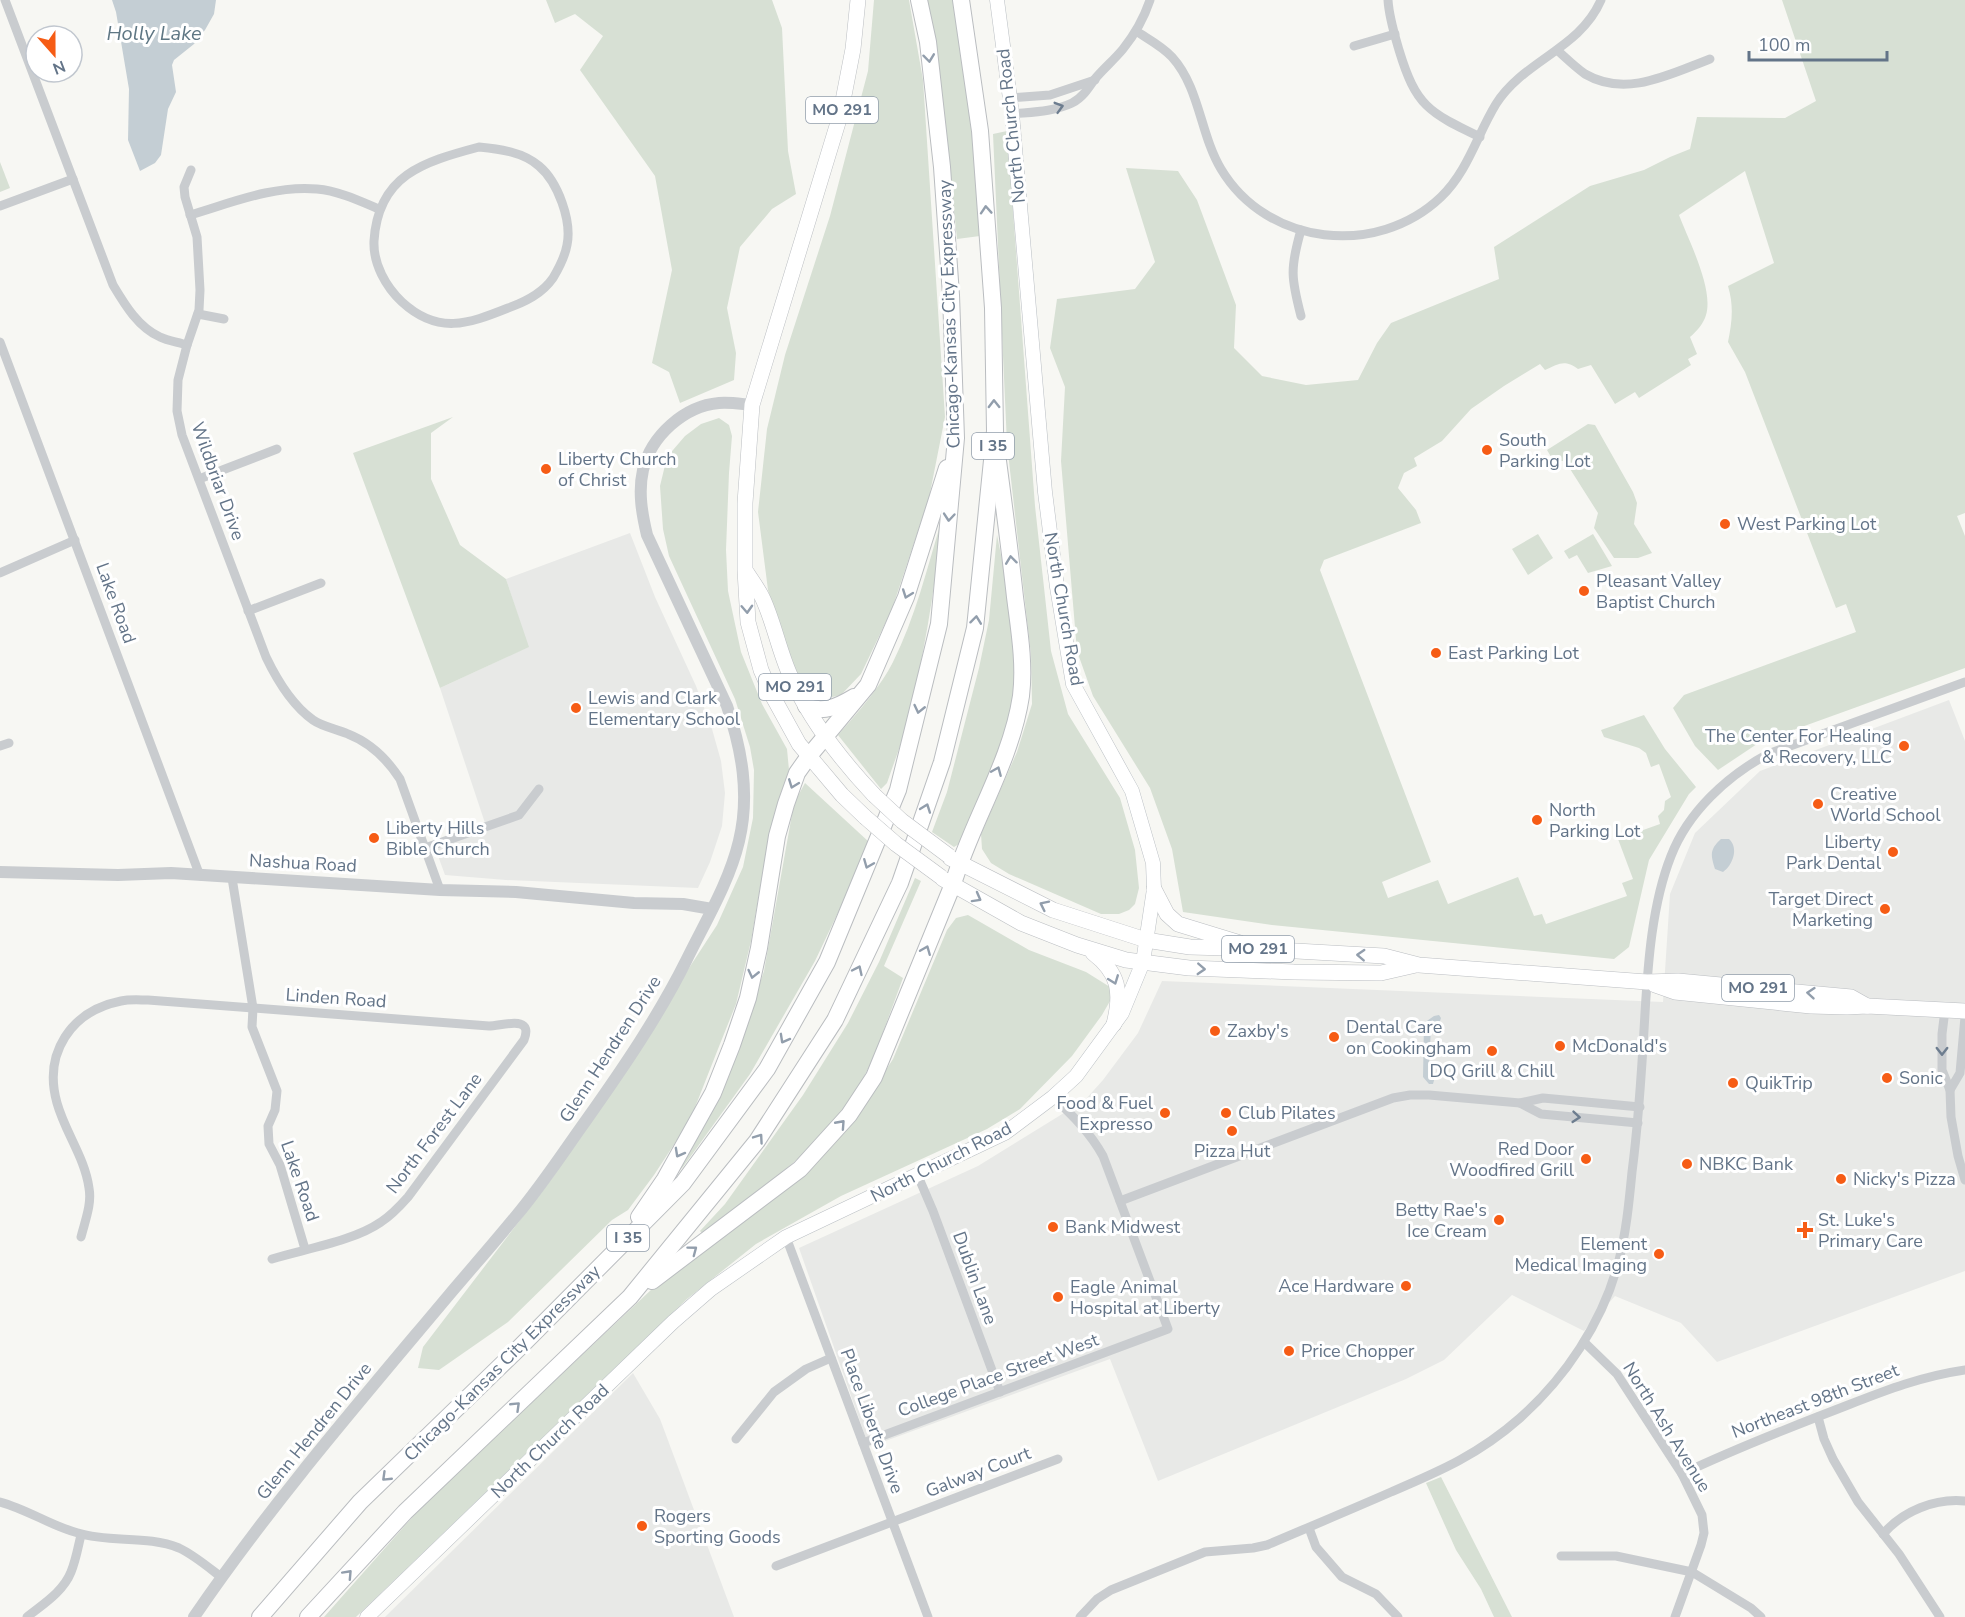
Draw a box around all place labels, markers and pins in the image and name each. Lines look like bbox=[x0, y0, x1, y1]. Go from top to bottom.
place label: South Parking Lot bbox=[1499, 428, 1591, 473]
marker: South Parking Lot bbox=[1480, 443, 1494, 457]
place label: Liberty Church of Christ bbox=[558, 447, 677, 492]
marker: Liberty Church of Christ bbox=[539, 462, 553, 476]
place label: West Parking Lot bbox=[1737, 512, 1877, 536]
marker: West Parking Lot bbox=[1718, 517, 1732, 531]
place label: Pleasant Valley Baptist Church bbox=[1596, 569, 1722, 614]
marker: Pleasant Valley Baptist Church bbox=[1577, 584, 1591, 598]
place label: East Parking Lot bbox=[1448, 641, 1580, 665]
marker: East Parking Lot bbox=[1429, 646, 1443, 660]
place label: Lewis and Clark Elementary School bbox=[588, 686, 741, 731]
marker: Lewis and Clark Elementary School bbox=[569, 701, 583, 715]
place label: The Center For Healing & Recovery, LLC bbox=[1705, 724, 1892, 769]
marker: The Center For Healing & Recovery, LLC bbox=[1897, 739, 1911, 753]
place label: Creative World School bbox=[1830, 782, 1941, 827]
marker: Creative World School bbox=[1811, 797, 1825, 811]
place label: North Parking Lot bbox=[1549, 798, 1641, 843]
marker: North Parking Lot bbox=[1530, 813, 1544, 827]
place label: Liberty Hills Bible Church bbox=[386, 816, 490, 861]
place label: Liberty Park Dental bbox=[1786, 830, 1882, 875]
marker: Liberty Hills Bible Church bbox=[367, 831, 381, 845]
marker: Liberty Park Dental bbox=[1886, 845, 1900, 859]
place label: Target Direct Marketing bbox=[1769, 887, 1874, 932]
marker: Target Direct Marketing bbox=[1878, 902, 1892, 916]
place label: Dental Care on Cookingham bbox=[1346, 1015, 1471, 1060]
place label: Zaxby's bbox=[1227, 1019, 1289, 1043]
marker: Zaxby's bbox=[1208, 1024, 1222, 1038]
marker: Dental Care on Cookingham bbox=[1327, 1030, 1341, 1044]
place label: McDonald's bbox=[1572, 1034, 1667, 1058]
marker: McDonald's bbox=[1553, 1039, 1567, 1053]
marker: DQ Grill & Chill bbox=[1485, 1044, 1499, 1058]
place label: DQ Grill & Chill bbox=[1429, 1059, 1555, 1083]
place label: Sonic bbox=[1899, 1066, 1943, 1090]
place label: QuikTrip bbox=[1745, 1071, 1813, 1095]
marker: Sonic bbox=[1880, 1071, 1894, 1085]
marker: QuikTrip bbox=[1726, 1076, 1740, 1090]
place label: Food & Fuel Expresso bbox=[1057, 1091, 1154, 1136]
place label: Club Pilates bbox=[1238, 1101, 1336, 1125]
marker: Food & Fuel Expresso bbox=[1158, 1106, 1172, 1120]
marker: Club Pilates bbox=[1219, 1106, 1233, 1120]
marker: Pizza Hut bbox=[1225, 1124, 1239, 1138]
place label: Red Door Woodfired Grill bbox=[1449, 1137, 1575, 1182]
place label: Pizza Hut bbox=[1194, 1139, 1271, 1163]
marker: Red Door Woodfired Grill bbox=[1579, 1152, 1593, 1166]
place label: NBKC Bank bbox=[1699, 1152, 1794, 1176]
marker: NBKC Bank bbox=[1680, 1157, 1694, 1171]
place label: Nicky's Pizza bbox=[1853, 1167, 1956, 1191]
marker: Nicky's Pizza bbox=[1834, 1172, 1848, 1186]
place label: Betty Rae's Ice Cream bbox=[1395, 1198, 1487, 1243]
place label: St. Luke's Primary Care bbox=[1818, 1208, 1923, 1253]
marker: Betty Rae's Ice Cream bbox=[1492, 1213, 1506, 1227]
place label: Bank Midwest bbox=[1065, 1215, 1181, 1239]
marker: Bank Midwest bbox=[1046, 1220, 1060, 1234]
marker: St. Luke's Primary Care bbox=[1796, 1221, 1814, 1239]
place label: Element Medical Imaging bbox=[1515, 1232, 1648, 1277]
marker: Element Medical Imaging bbox=[1652, 1247, 1666, 1261]
place label: Ace Hardware bbox=[1278, 1274, 1394, 1298]
place label: Eagle Animal Hospital at Liberty bbox=[1070, 1275, 1221, 1320]
marker: Ace Hardware bbox=[1399, 1279, 1413, 1293]
marker: Eagle Animal Hospital at Liberty bbox=[1051, 1290, 1065, 1304]
place label: Price Chopper bbox=[1301, 1339, 1415, 1363]
marker: Price Chopper bbox=[1282, 1344, 1296, 1358]
place label: Rogers Sporting Goods bbox=[654, 1504, 781, 1549]
marker: Rogers Sporting Goods bbox=[635, 1519, 649, 1533]

